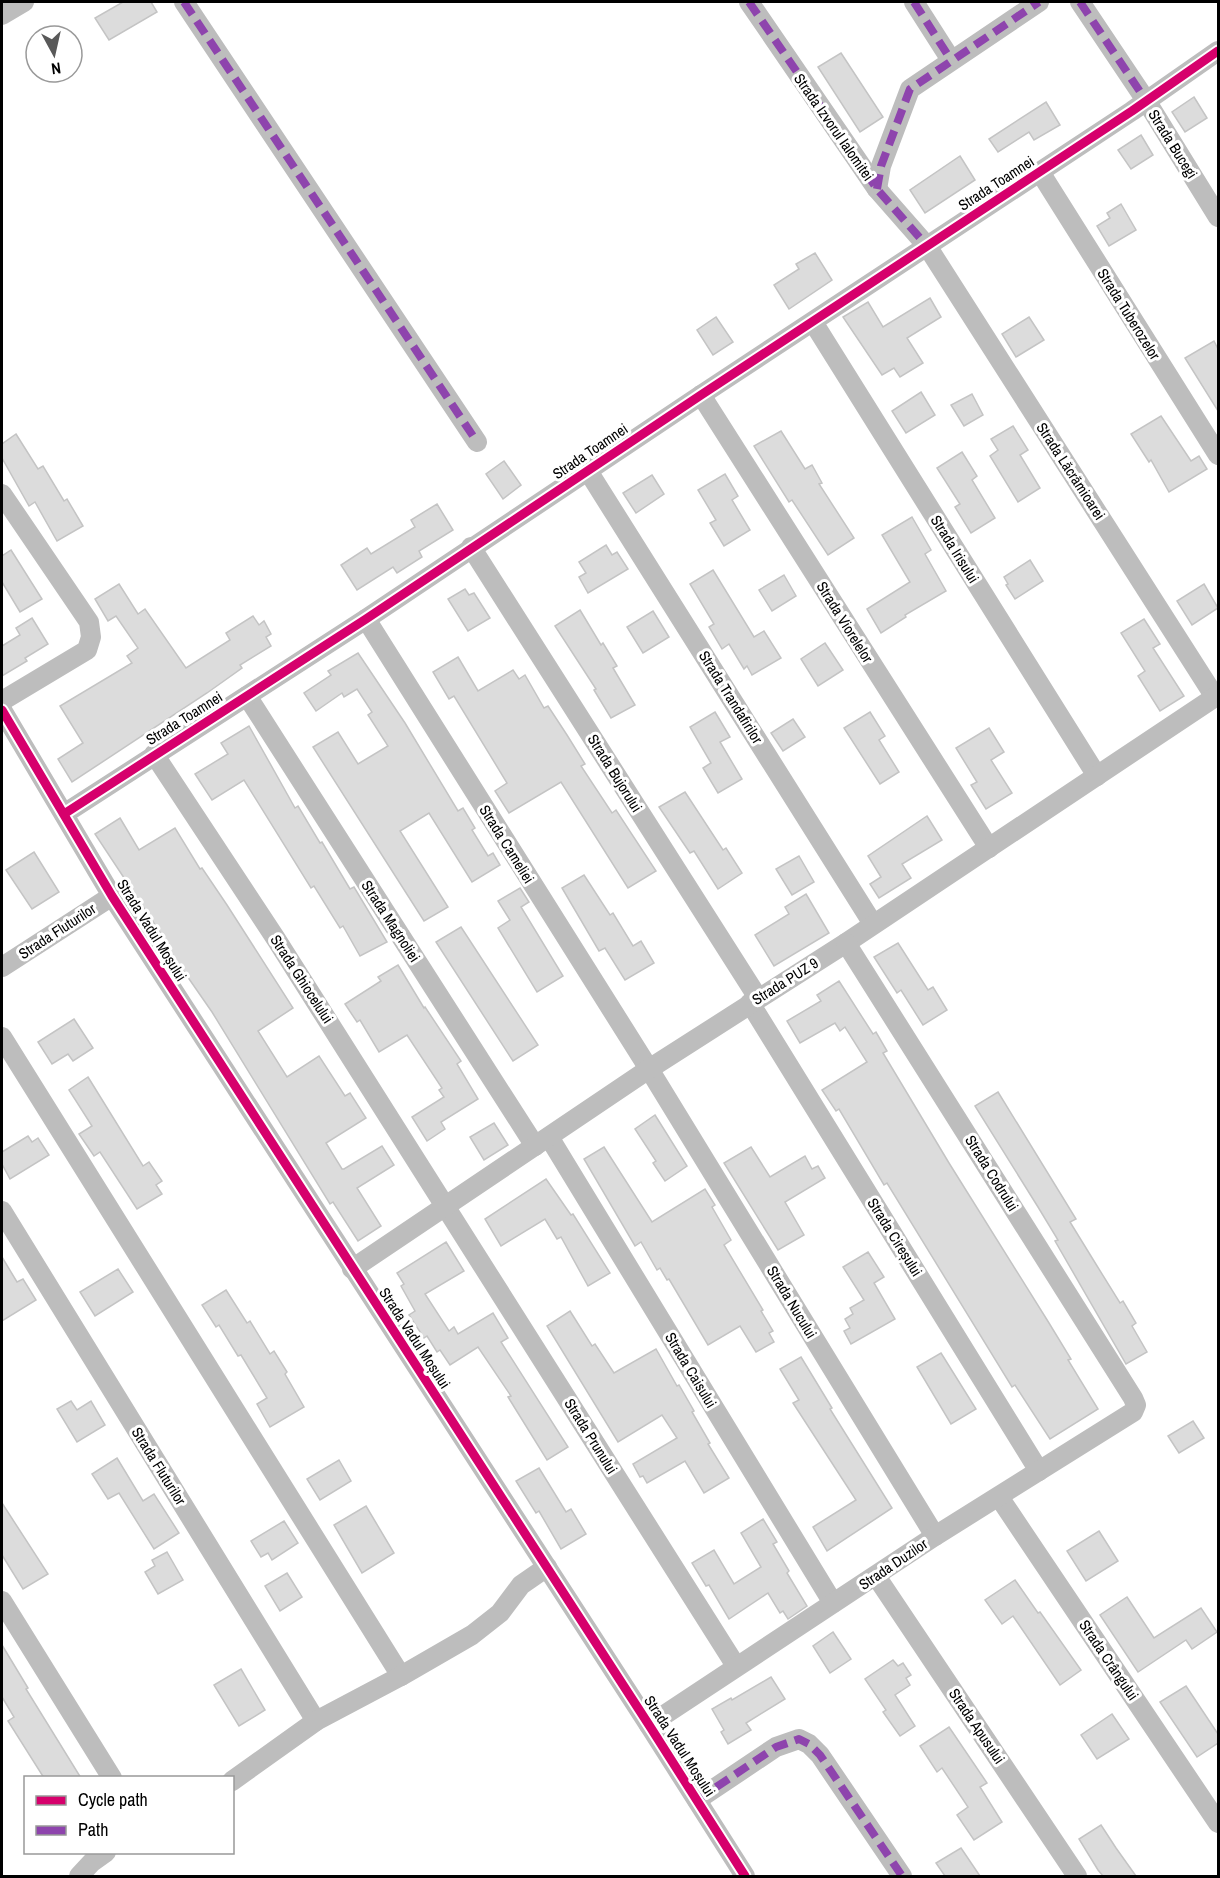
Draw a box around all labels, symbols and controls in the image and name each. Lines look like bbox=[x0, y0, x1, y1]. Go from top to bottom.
north arrow bbox=[24, 24, 84, 84]
text: N bbox=[50, 57, 62, 80]
street label: Strada Izvorul Ialomitei bbox=[789, 69, 879, 185]
street label: Strada Bucegi bbox=[1143, 105, 1203, 183]
street label: Strada Toamnei bbox=[954, 151, 1038, 215]
street label: Strada Tuberozelor bbox=[1093, 264, 1165, 364]
street label: Strada Toamnei bbox=[548, 418, 632, 484]
street label: Strada Lăcrămioarei bbox=[1032, 418, 1110, 524]
street label: Strada Irisului bbox=[926, 511, 984, 587]
street label: Strada Viorelelor bbox=[812, 577, 878, 667]
street label: Strada Trandafirilor bbox=[694, 646, 768, 748]
street label: Strada Toamnei bbox=[142, 686, 226, 750]
street label: Strada Bujorului bbox=[583, 730, 647, 816]
street label: Strada Cameliei bbox=[475, 801, 539, 887]
street label: Strada Vadul Moșului bbox=[112, 875, 192, 985]
street label: Strada Magnoliei bbox=[357, 876, 425, 966]
street label: Strada Fluturilor bbox=[14, 898, 100, 964]
street label: Strada Ghiocelului bbox=[265, 931, 339, 1027]
street label: Strada PUZ 9 bbox=[748, 952, 822, 1010]
street label: Strada Codrului bbox=[960, 1131, 1024, 1215]
street label: Strada Cireșului bbox=[863, 1194, 927, 1280]
street label: Strada Nucului bbox=[762, 1262, 822, 1342]
street label: Strada Vadul Moșului bbox=[374, 1283, 456, 1393]
street label: Strada Caisului bbox=[660, 1328, 722, 1412]
street label: Strada Prunului bbox=[559, 1394, 623, 1478]
street label: Strada Fluturilor bbox=[127, 1423, 191, 1509]
street label: Strada Duzilor bbox=[855, 1533, 931, 1595]
street label: Strada Crângului bbox=[1074, 1616, 1144, 1704]
street label: Strada Apusului bbox=[944, 1684, 1010, 1768]
street label: Strada Vadul Moșului bbox=[639, 1691, 721, 1801]
legend bbox=[24, 1776, 234, 1854]
text: Cycle path bbox=[78, 1787, 148, 1812]
text: Path bbox=[78, 1817, 108, 1842]

